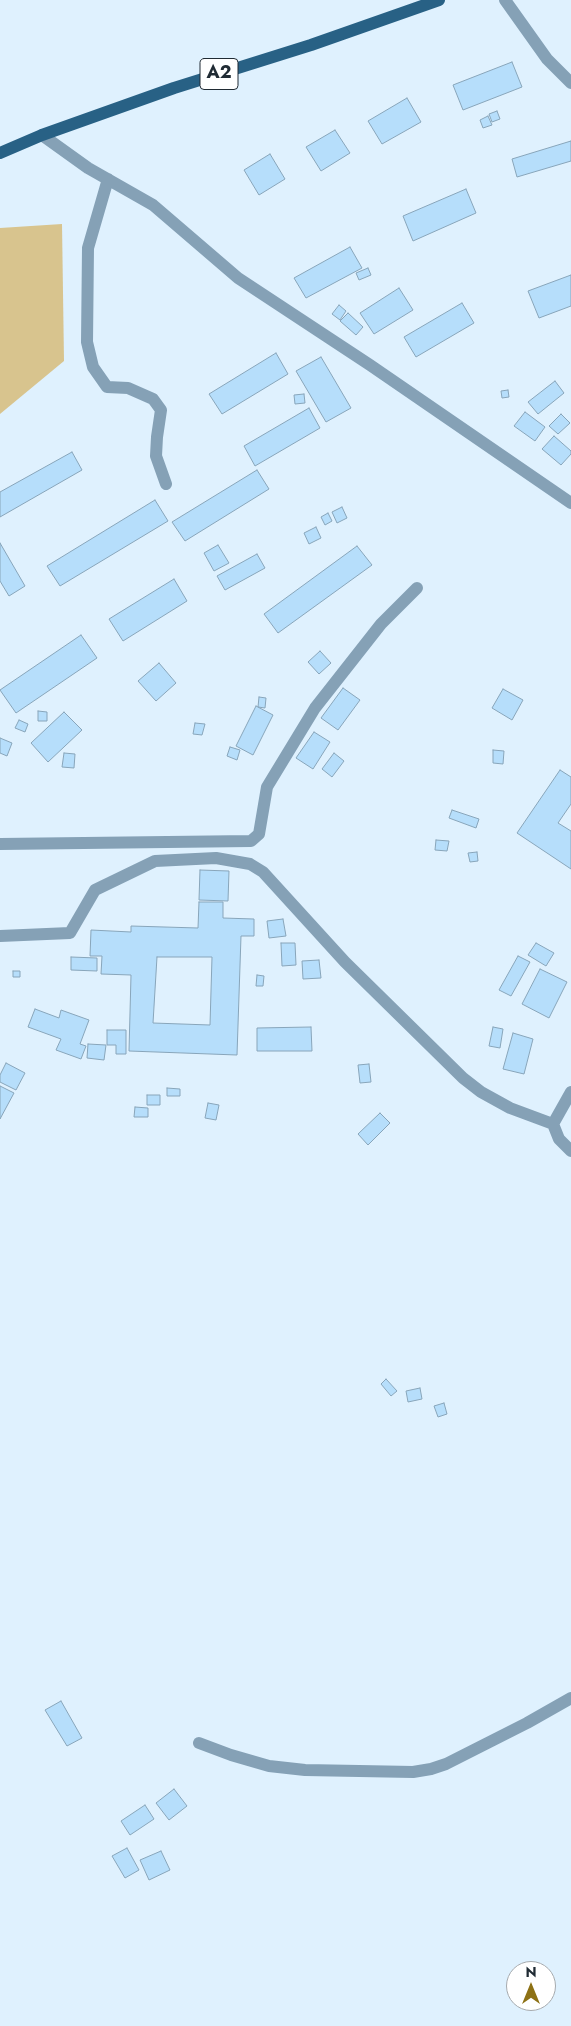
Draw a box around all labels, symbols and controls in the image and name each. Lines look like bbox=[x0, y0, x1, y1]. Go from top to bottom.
road number: A2 bbox=[200, 59, 238, 90]
north arrow bbox=[506, 1961, 556, 2011]
text: N bbox=[525, 1962, 537, 1982]

